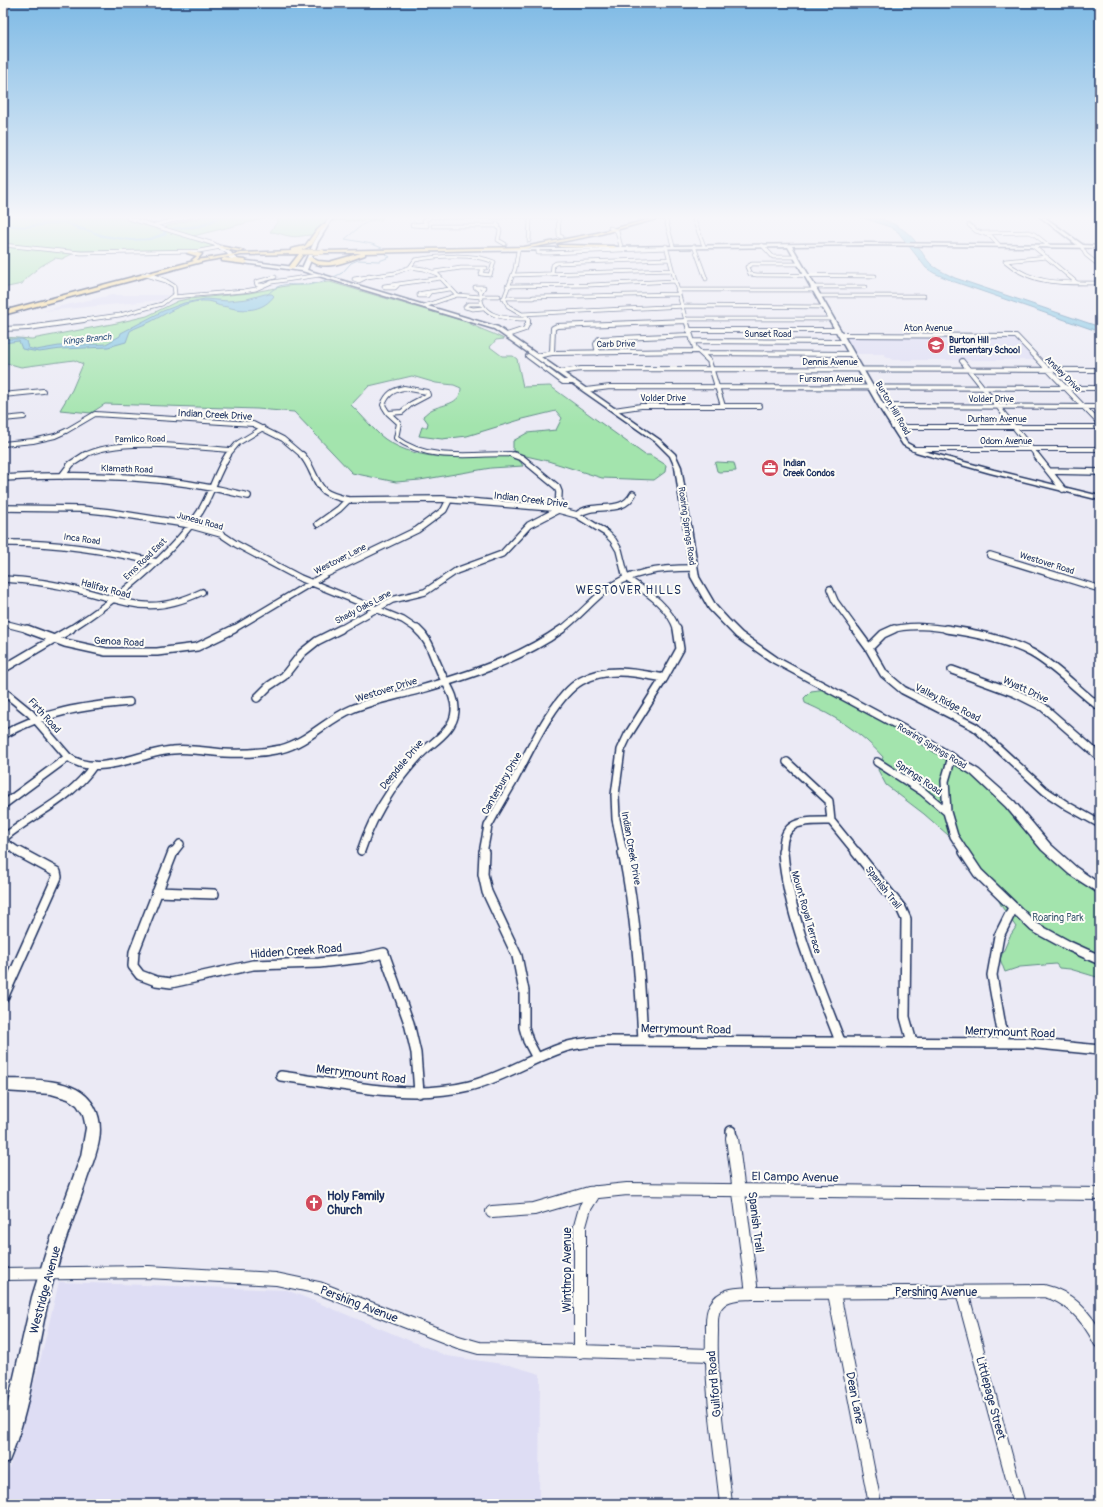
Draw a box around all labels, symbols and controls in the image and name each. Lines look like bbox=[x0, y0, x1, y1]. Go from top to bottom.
street label: Aton Avenue bbox=[904, 323, 953, 334]
street label: Sunset Road bbox=[744, 329, 792, 340]
water label: Kings Branch bbox=[62, 331, 113, 348]
school or university icon: Burton Hill Elementary School bbox=[926, 335, 946, 355]
place label: Burton Hill Elementary School bbox=[949, 335, 1020, 356]
street label: Carb Drive bbox=[597, 339, 636, 350]
street label: Ansley Drive bbox=[1042, 354, 1083, 395]
street label: Dennis Avenue bbox=[802, 357, 858, 368]
street label: Fursman Avenue bbox=[799, 374, 863, 385]
street label: Burton Hill Road bbox=[873, 379, 912, 437]
street label: Volder Drive bbox=[640, 393, 686, 404]
street label: Volder Drive bbox=[968, 394, 1014, 405]
street label: Indian Creek Drive bbox=[177, 407, 252, 423]
street label: Durham Avenue bbox=[967, 414, 1027, 425]
street label: Pamlico Road bbox=[115, 434, 165, 445]
street label: Odom Avenue bbox=[980, 436, 1033, 447]
office icon: Indian Creek Condos bbox=[760, 458, 780, 478]
place label: Indian Creek Condos bbox=[783, 458, 836, 479]
street label: Klamath Road bbox=[101, 463, 153, 476]
street label: Roaring Springs Road bbox=[676, 486, 697, 566]
street label: Indian Creek Drive bbox=[493, 490, 569, 510]
street label: Juneau Road bbox=[176, 510, 224, 533]
street label: Inca Road bbox=[63, 531, 101, 548]
street label: Ems Road East bbox=[122, 536, 169, 583]
street label: Westover Lane bbox=[312, 541, 369, 577]
street label: Westover Road bbox=[1018, 550, 1076, 577]
street label: Halifax Road bbox=[79, 577, 132, 601]
district label: WESTOVER HILLS bbox=[576, 583, 682, 598]
street label: Shady Oaks Lane bbox=[333, 588, 394, 627]
street label: Genoa Road bbox=[94, 635, 144, 649]
street label: Wyatt Drive bbox=[1001, 674, 1050, 706]
street label: Westover Drive bbox=[354, 675, 419, 705]
street label: Valley Ridge Road bbox=[913, 681, 982, 725]
street label: Firth Road bbox=[25, 696, 63, 736]
street label: Roaring Springs Road bbox=[895, 721, 968, 771]
street label: Deepdale Drive bbox=[377, 737, 426, 792]
street label: Canterbury Drive bbox=[479, 750, 525, 817]
street label: Springs Road bbox=[893, 758, 944, 798]
street label: Indian Creek Drive bbox=[619, 810, 643, 886]
street label: Spanish Trail bbox=[863, 864, 904, 912]
street label: Mount Royal Terrace bbox=[788, 869, 824, 955]
park label: Roaring Park bbox=[1032, 912, 1085, 924]
street label: Hidden Creek Road bbox=[249, 941, 343, 962]
street label: Merrymount Road bbox=[641, 1021, 731, 1038]
street label: Merrymount Road bbox=[965, 1023, 1056, 1042]
street label: Merrymount Road bbox=[315, 1062, 407, 1087]
street label: El Campo Avenue bbox=[751, 1169, 839, 1186]
place label: Holy Family Church bbox=[327, 1189, 385, 1218]
street label: Spanish Trail bbox=[744, 1191, 767, 1254]
church icon: Holy Family Church bbox=[304, 1193, 324, 1213]
street label: Winthrop Avenue bbox=[560, 1227, 575, 1313]
street label: Westridge Avenue bbox=[27, 1245, 64, 1336]
street label: Pershing Avenue bbox=[318, 1283, 400, 1326]
street label: Pershing Avenue bbox=[895, 1285, 977, 1300]
street label: Guilford Road bbox=[704, 1350, 725, 1418]
street label: Littlepage Street bbox=[972, 1355, 1009, 1442]
street label: Dean Lane bbox=[842, 1371, 867, 1425]

